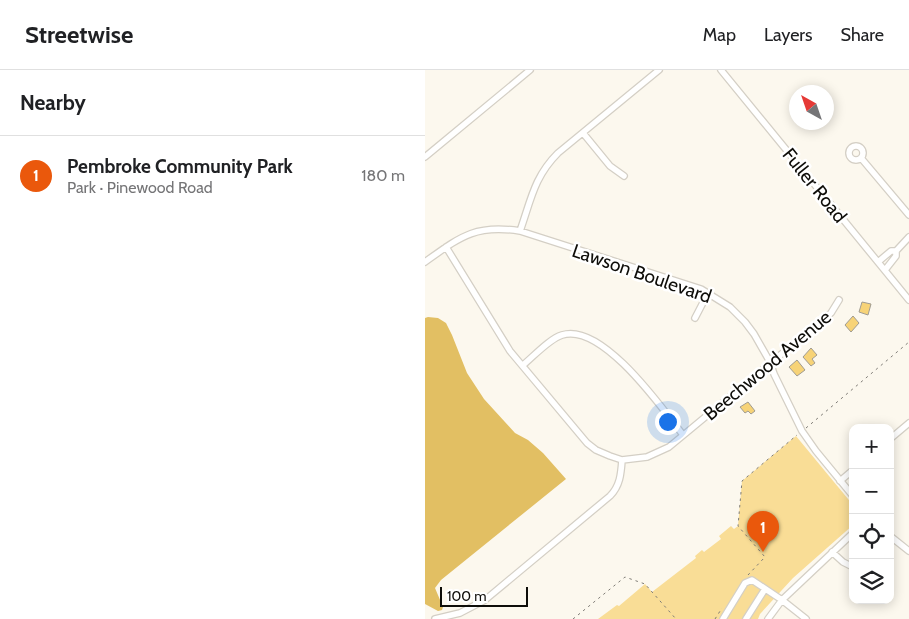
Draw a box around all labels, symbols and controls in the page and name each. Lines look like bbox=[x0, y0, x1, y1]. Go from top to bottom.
text: Streetwise bbox=[25, 20, 133, 49]
text: Map bbox=[703, 24, 736, 46]
text: Layers bbox=[764, 24, 813, 46]
text: Share bbox=[841, 24, 884, 46]
north arrow bbox=[789, 85, 834, 130]
text: Nearby bbox=[20, 90, 86, 115]
street label: Fuller Road bbox=[778, 143, 852, 227]
text: Pembroke Community Park bbox=[67, 155, 293, 178]
text: 1 bbox=[33, 166, 39, 185]
text: 180 m bbox=[361, 166, 405, 185]
text: Park · Pinewood Road bbox=[67, 178, 213, 197]
street label: Lawson Boulevard bbox=[569, 239, 715, 308]
street label: Beechwood Avenue bbox=[699, 305, 836, 425]
your location bbox=[655, 409, 681, 435]
map controls bbox=[849, 424, 894, 604]
button: + bbox=[849, 424, 894, 469]
button: − bbox=[849, 469, 894, 514]
pin: 1 bbox=[747, 511, 779, 552]
button: locate bbox=[849, 514, 894, 559]
button: layers bbox=[849, 559, 894, 604]
scale bar bbox=[440, 584, 527, 607]
text: 100 m bbox=[447, 587, 487, 605]

